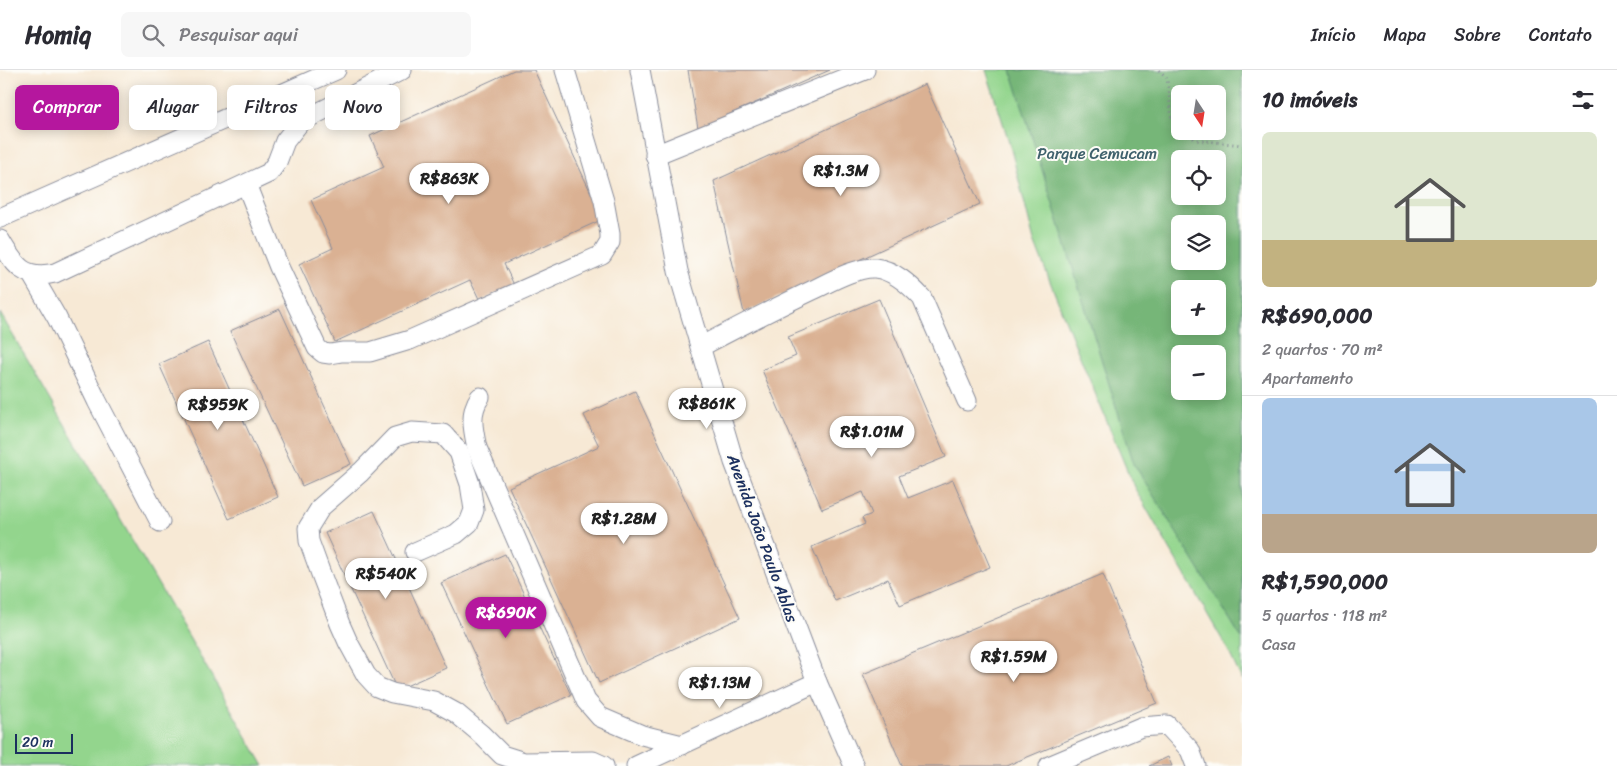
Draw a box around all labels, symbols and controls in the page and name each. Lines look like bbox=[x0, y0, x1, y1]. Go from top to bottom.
search box bbox=[121, 12, 471, 57]
text: Homiq bbox=[25, 14, 91, 56]
text: Pesquisar aqui bbox=[179, 18, 298, 51]
text: Início bbox=[1311, 19, 1356, 51]
text: Mapa bbox=[1384, 19, 1426, 51]
text: Sobre bbox=[1454, 19, 1501, 51]
text: Contato bbox=[1529, 19, 1592, 51]
icon: search bbox=[139, 21, 167, 49]
text: 10 imóveis bbox=[1262, 81, 1357, 119]
chip: Comprar bbox=[15, 85, 119, 130]
chip: Alugar bbox=[129, 85, 217, 130]
chip: Filtros bbox=[227, 85, 315, 130]
chip: Novo bbox=[325, 85, 400, 130]
north arrow bbox=[1171, 85, 1226, 140]
map controls bbox=[1171, 85, 1226, 400]
icon: filters bbox=[1569, 86, 1597, 114]
park label: Parque Cemucam bbox=[1037, 139, 1157, 168]
button: locate bbox=[1171, 150, 1226, 205]
pin: R$1.3M bbox=[800, 154, 882, 197]
text: R$1.3M bbox=[814, 156, 868, 185]
pin: R$863K bbox=[408, 162, 490, 205]
text: R$863K bbox=[420, 164, 478, 193]
icon: home bbox=[1385, 165, 1475, 255]
button: layers bbox=[1171, 215, 1226, 270]
button: + bbox=[1171, 280, 1226, 335]
text: R$690,000 bbox=[1262, 297, 1372, 335]
text: 2 quartos · 70 m² bbox=[1262, 335, 1383, 364]
button: − bbox=[1171, 345, 1226, 400]
text: Apartamento bbox=[1262, 364, 1353, 393]
pin: R$959K bbox=[177, 388, 259, 431]
pin: R$861K bbox=[666, 388, 748, 430]
text: R$861K bbox=[679, 389, 735, 418]
text: R$959K bbox=[188, 390, 248, 419]
pin: R$1.01M bbox=[826, 416, 918, 458]
text: R$1.01M bbox=[841, 417, 903, 446]
icon: home bbox=[1385, 430, 1475, 520]
street label: Avenida João Paulo Ablas bbox=[718, 449, 807, 627]
pin: R$1.28M bbox=[578, 502, 670, 545]
text: R$1.28M bbox=[592, 504, 656, 533]
pin: R$540K bbox=[345, 558, 427, 600]
text: R$540K bbox=[356, 559, 416, 588]
text: R$1,590,000 bbox=[1262, 563, 1388, 601]
pin: R$690K bbox=[465, 596, 547, 639]
text: R$690K bbox=[476, 598, 536, 627]
text: 5 quartos · 118 m² bbox=[1262, 601, 1387, 630]
text: Casa bbox=[1262, 630, 1295, 659]
pin: R$1.59M bbox=[968, 640, 1060, 683]
text: R$1.59M bbox=[981, 642, 1047, 671]
pin: R$1.13M bbox=[674, 666, 766, 709]
text: R$1.13M bbox=[689, 668, 751, 697]
text: 20 m bbox=[22, 730, 53, 755]
scale bar bbox=[15, 731, 72, 754]

